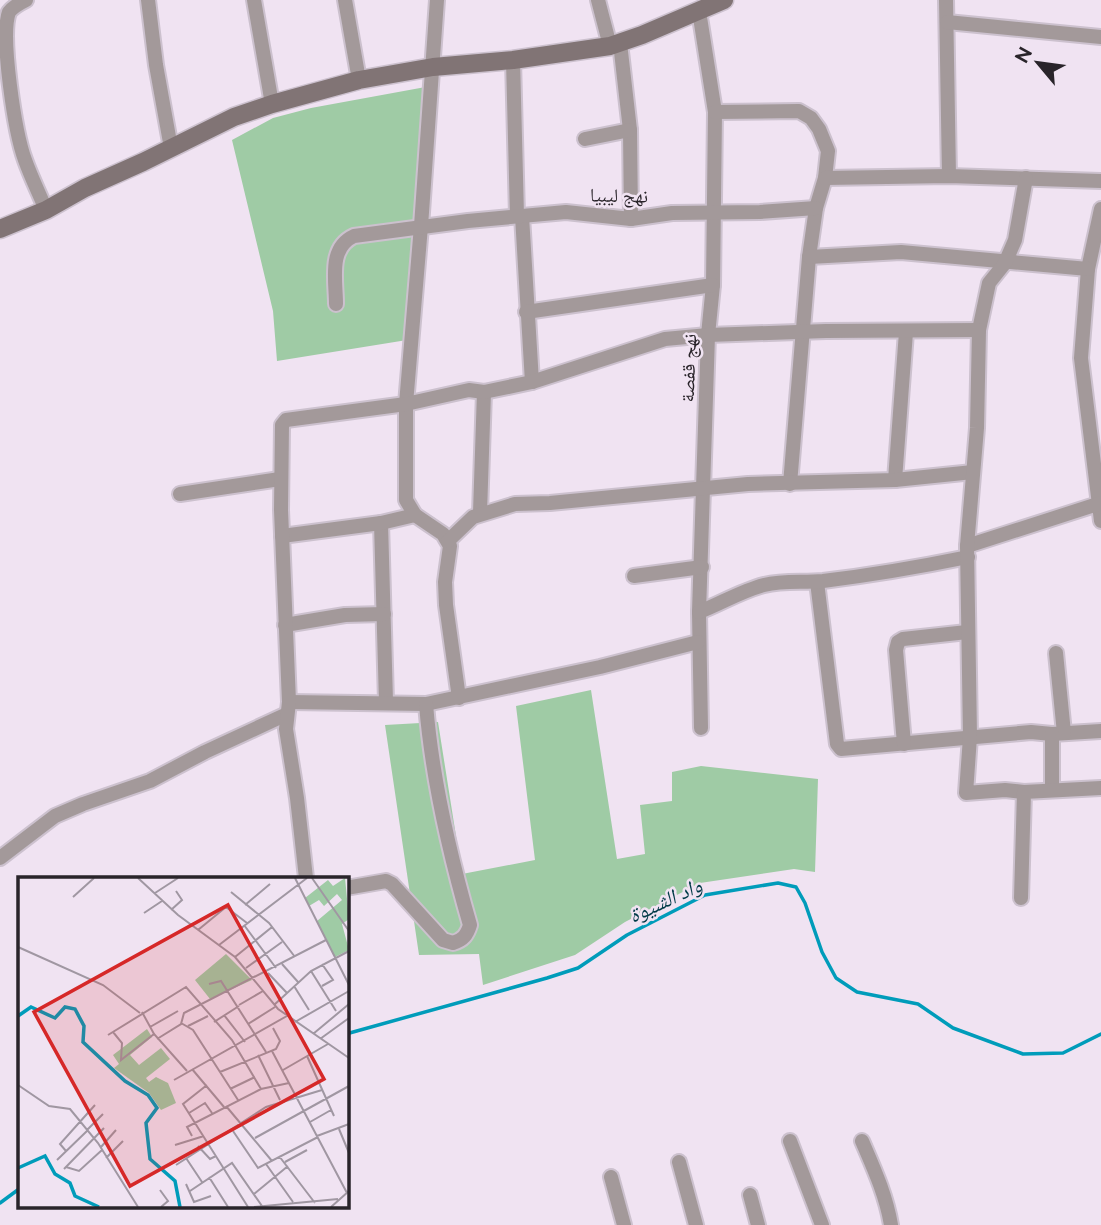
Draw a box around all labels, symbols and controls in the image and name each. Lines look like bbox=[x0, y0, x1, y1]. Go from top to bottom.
north arrow bbox=[1003, 28, 1073, 98]
text: N bbox=[1010, 43, 1036, 66]
street label: نهج ليبيا bbox=[590, 183, 648, 209]
street label: نهج قفصة bbox=[676, 333, 702, 403]
water label: واد الشيوة bbox=[624, 872, 706, 928]
inset map bbox=[18, 877, 348, 1208]

